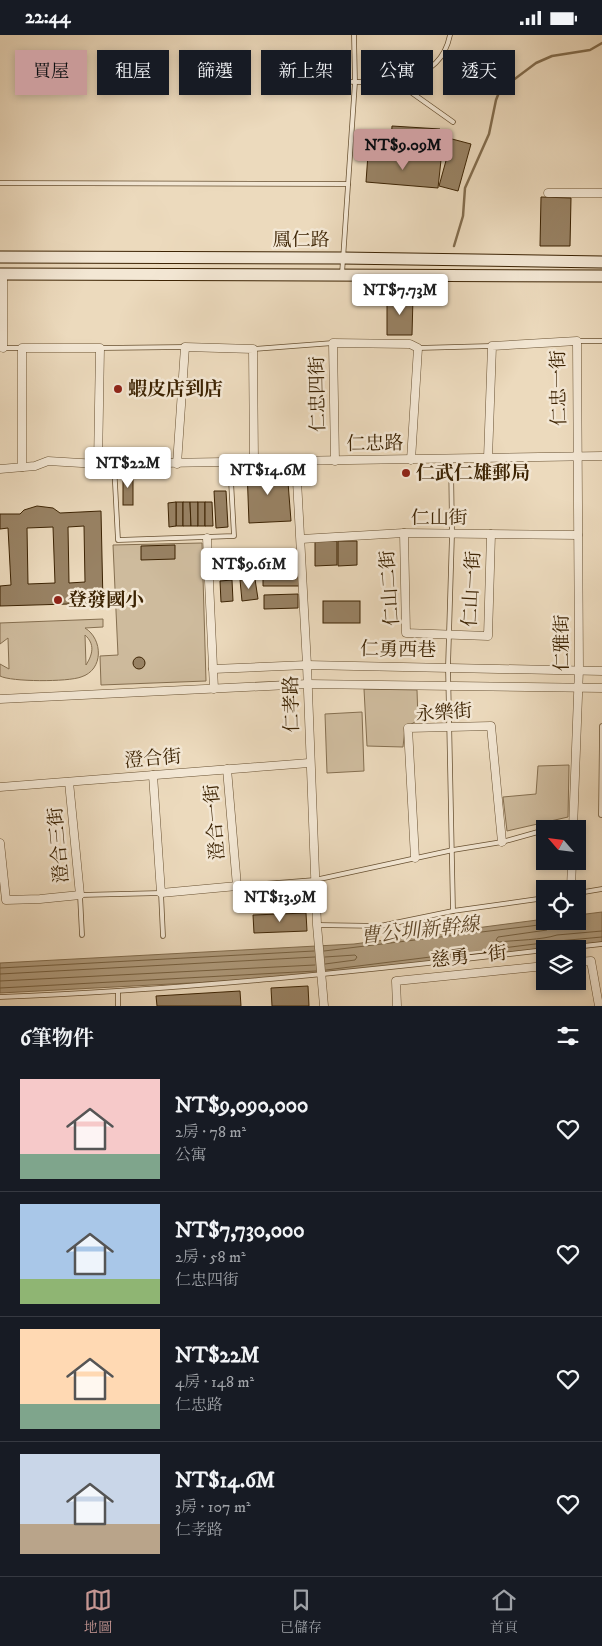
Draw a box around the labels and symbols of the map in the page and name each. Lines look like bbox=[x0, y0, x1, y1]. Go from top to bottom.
pin: NT$9.09M bbox=[351, 129, 455, 171]
street label: 鳳仁路 bbox=[272, 229, 330, 252]
pin: NT$7.73M bbox=[348, 273, 452, 316]
street label: 仁忠一街 bbox=[547, 350, 571, 426]
street label: 仁忠四街 bbox=[306, 356, 330, 432]
place label: 蝦皮店到店 bbox=[128, 378, 223, 401]
marker: 蝦皮店到店 bbox=[112, 383, 124, 395]
street label: 仁忠路 bbox=[346, 432, 404, 456]
pin: NT$22M bbox=[87, 447, 169, 489]
pin: NT$14.6M bbox=[216, 453, 320, 496]
place label: 仁武仁雄郵局 bbox=[416, 462, 530, 485]
marker: 仁武仁雄郵局 bbox=[400, 467, 412, 479]
street label: 仁山街 bbox=[410, 507, 468, 530]
pin: NT$9.61M bbox=[197, 547, 301, 590]
street label: 仁山二街 bbox=[376, 549, 404, 627]
street label: 仁山一街 bbox=[459, 550, 485, 628]
place label: 登發國小 bbox=[68, 589, 144, 612]
marker: 登發國小 bbox=[52, 594, 64, 606]
street label: 仁雅街 bbox=[551, 614, 574, 672]
street label: 仁勇西巷 bbox=[360, 638, 436, 662]
street label: 仁孝路 bbox=[280, 675, 304, 733]
street label: 永樂街 bbox=[415, 700, 473, 726]
street label: 澄合街 bbox=[124, 745, 182, 773]
street label: 澄合一街 bbox=[200, 783, 230, 861]
street label: 澄合三街 bbox=[44, 806, 74, 884]
north arrow bbox=[536, 820, 586, 870]
pin: NT$13.9M bbox=[228, 881, 332, 923]
water label: 曹公圳新幹線 bbox=[359, 912, 483, 950]
street label: 慈勇一街 bbox=[430, 942, 508, 972]

